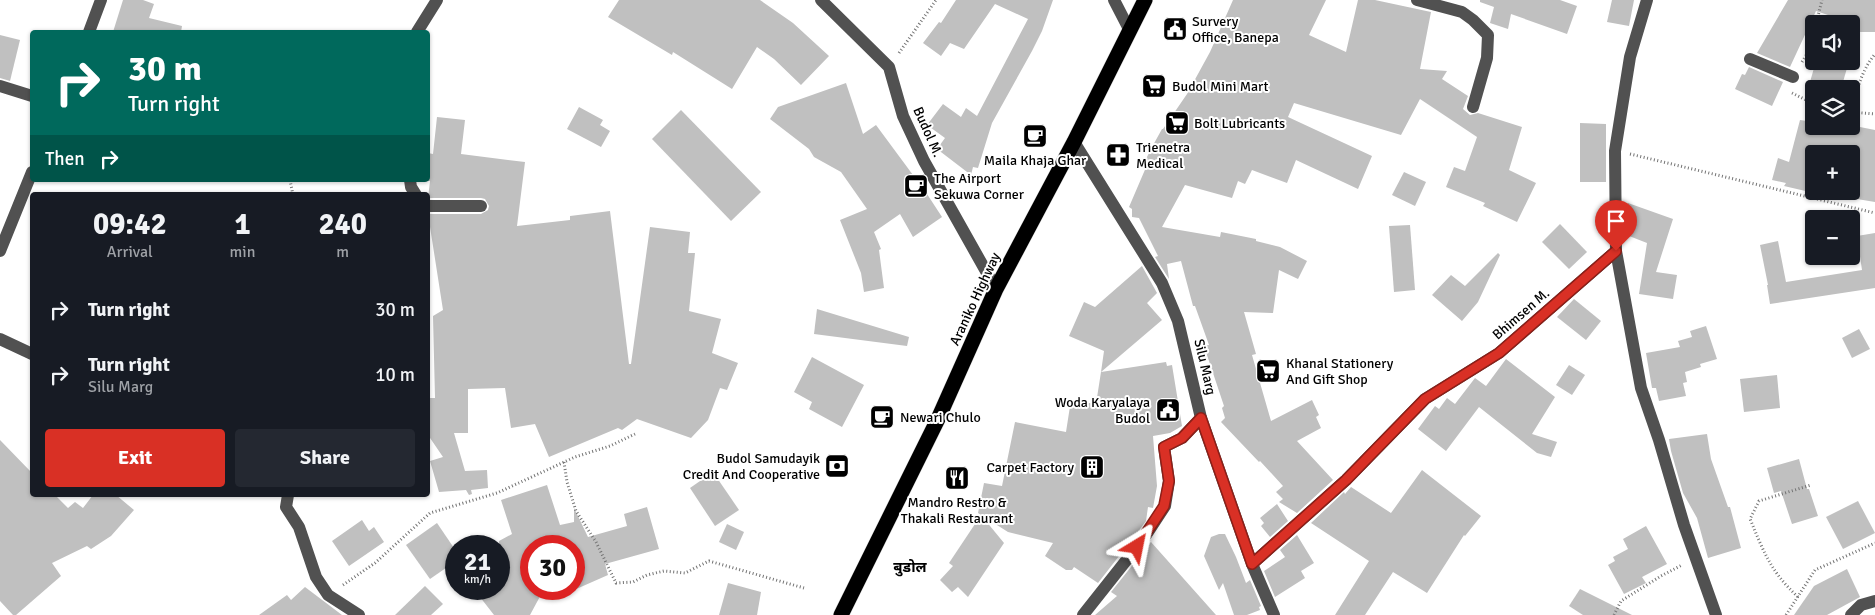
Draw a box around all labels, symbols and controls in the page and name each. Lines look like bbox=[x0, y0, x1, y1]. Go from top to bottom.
place label: Survery Office, Banepa bbox=[1192, 13, 1279, 46]
map controls bbox=[1805, 15, 1860, 265]
button: sound bbox=[1805, 15, 1860, 70]
public building icon: Survery Office, Banepa bbox=[1162, 16, 1188, 42]
text: 30 m bbox=[128, 47, 202, 90]
icon: right bbox=[45, 50, 110, 115]
supermarket icon: Budol Mini Mart bbox=[1141, 73, 1167, 99]
place label: Budol Mini Mart bbox=[1172, 78, 1268, 95]
button: layers bbox=[1805, 80, 1860, 135]
text: Turn right bbox=[128, 90, 220, 117]
street label: Budol M. bbox=[909, 104, 947, 160]
supermarket icon: Bolt Lubricants bbox=[1164, 110, 1190, 136]
place label: Bolt Lubricants bbox=[1194, 115, 1285, 132]
cafe icon: Maila Khaja Ghar bbox=[1022, 123, 1048, 149]
place label: Trienetra Medical bbox=[1136, 139, 1190, 172]
pharmacy icon: Trienetra Medical bbox=[1105, 142, 1131, 168]
icon: right bbox=[95, 145, 123, 173]
button: + bbox=[1805, 145, 1860, 200]
text: Then bbox=[45, 147, 85, 171]
place label: Maila Khaja Ghar bbox=[984, 152, 1087, 169]
place label: The Airport Sekuwa Corner bbox=[934, 170, 1025, 203]
cafe icon: The Airport Sekuwa Corner bbox=[903, 173, 929, 199]
pin bbox=[1595, 200, 1637, 251]
text: 09:42 bbox=[93, 206, 167, 243]
text: 1 bbox=[234, 206, 251, 243]
text: 240 bbox=[318, 206, 367, 243]
icon: arrive bbox=[1602, 207, 1630, 235]
button: − bbox=[1805, 210, 1860, 265]
text: Arrival bbox=[107, 242, 153, 262]
text: min bbox=[230, 242, 255, 262]
text: m bbox=[336, 242, 349, 262]
street label: Araniko Highway bbox=[946, 249, 1004, 348]
street label: Bhimsen M. bbox=[1489, 285, 1553, 343]
icon: right bbox=[45, 296, 73, 324]
text: Turn right bbox=[88, 298, 170, 322]
text: 30 m bbox=[375, 298, 415, 322]
street label: Silu Marg bbox=[1190, 337, 1220, 397]
text: Turn right bbox=[88, 353, 170, 377]
place label: Khanal Stationery And Gift Shop bbox=[1286, 355, 1394, 388]
supermarket icon: Khanal Stationery And Gift Shop bbox=[1255, 358, 1281, 384]
icon: right bbox=[45, 361, 73, 389]
text: 10 m bbox=[375, 363, 415, 387]
text: Silu Marg bbox=[88, 377, 153, 397]
place label: Woda Karyalaya Budol bbox=[1055, 394, 1150, 427]
public building icon: Woda Karyalaya Budol bbox=[1155, 397, 1181, 423]
cafe icon: Newari Chulo bbox=[869, 404, 895, 430]
place label: Newari Chulo bbox=[900, 409, 981, 426]
button: Exit bbox=[45, 429, 225, 487]
button: Share bbox=[235, 429, 415, 487]
place label: Budol Samudayik Credit And Cooperative bbox=[683, 450, 820, 483]
bank icon: Budol Samudayik Credit And Cooperative bbox=[824, 453, 850, 479]
building icon: Carpet Factory bbox=[1079, 454, 1105, 480]
place label: Carpet Factory bbox=[986, 459, 1074, 476]
restaurant icon: Mandro Restro & Thakali Restaurant bbox=[944, 465, 970, 491]
place label: Mandro Restro & Thakali Restaurant bbox=[901, 494, 1013, 527]
position arrow bbox=[1110, 520, 1162, 572]
speed limit sign: 30 bbox=[520, 535, 585, 600]
text: 21 bbox=[464, 546, 491, 577]
district label: बुडोल bbox=[893, 558, 928, 577]
text: km/h bbox=[464, 572, 491, 587]

